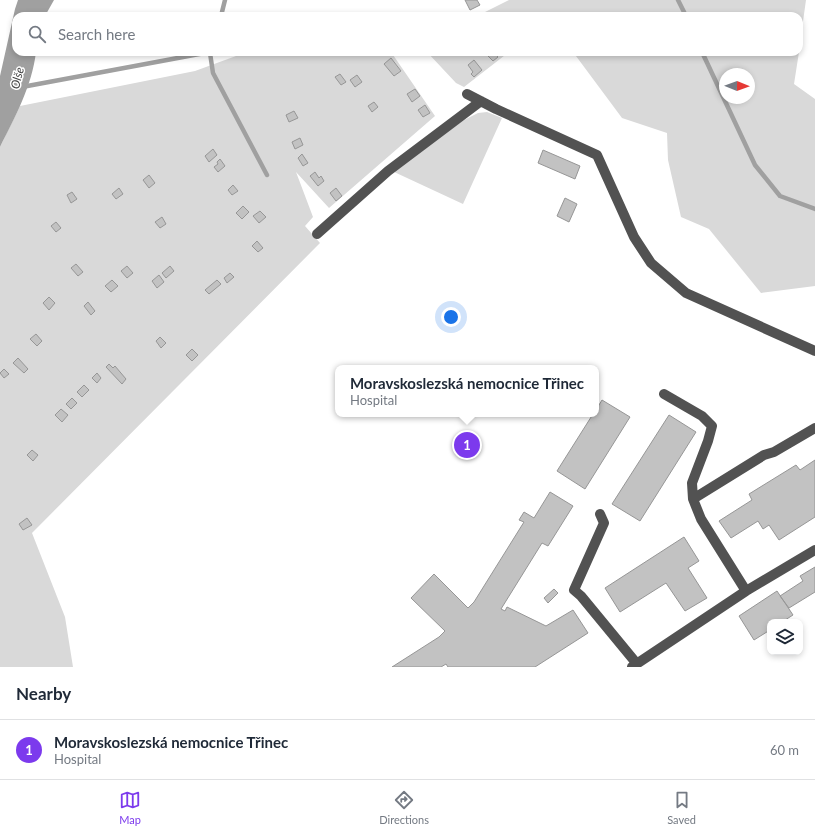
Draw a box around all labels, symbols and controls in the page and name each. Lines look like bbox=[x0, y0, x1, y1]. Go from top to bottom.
search box bbox=[12, 12, 803, 56]
icon: search bbox=[26, 23, 48, 45]
text: Search here bbox=[58, 25, 135, 43]
water label: Olše bbox=[7, 65, 27, 91]
north arrow bbox=[719, 68, 755, 104]
your location bbox=[441, 307, 461, 327]
popup bbox=[335, 365, 599, 417]
text: Moravskoslezská nemocnice Třinec bbox=[350, 374, 584, 392]
text: Hospital bbox=[350, 392, 397, 408]
pin: 1 bbox=[454, 430, 480, 460]
map controls bbox=[767, 619, 803, 655]
button: layers bbox=[767, 619, 803, 655]
text: Nearby bbox=[16, 683, 71, 704]
text: Moravskoslezská nemocnice Třinec bbox=[54, 733, 288, 751]
text: 1 bbox=[25, 742, 33, 758]
text: 60 m bbox=[770, 742, 799, 758]
text: Hospital bbox=[54, 751, 101, 767]
tab: Map bbox=[119, 789, 141, 826]
tab: Directions bbox=[379, 789, 429, 826]
tab: Saved bbox=[667, 789, 696, 826]

